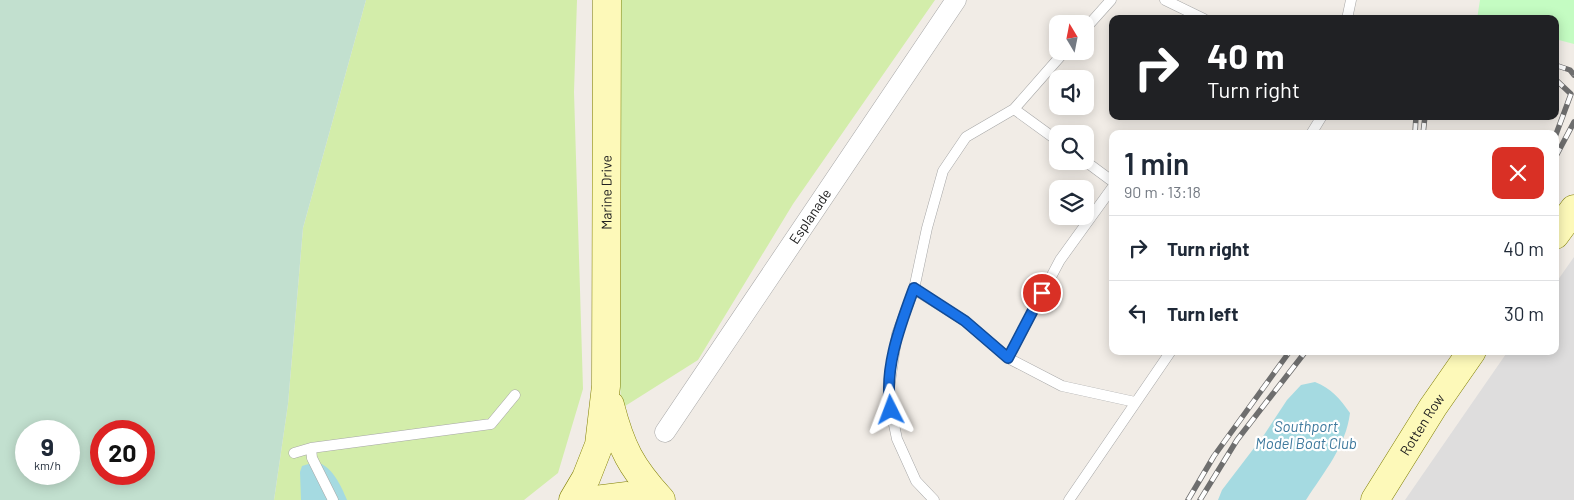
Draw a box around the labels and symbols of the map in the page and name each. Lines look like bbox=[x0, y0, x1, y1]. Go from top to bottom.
north arrow bbox=[1049, 15, 1094, 60]
street label: Marine Drive bbox=[597, 155, 615, 230]
street label: Esplanade bbox=[785, 185, 835, 247]
pin bbox=[1021, 272, 1063, 314]
position arrow bbox=[864, 383, 916, 435]
street label: Rotten Row bbox=[1396, 390, 1448, 458]
water label: Southport Model Boat Club bbox=[1255, 417, 1357, 452]
speed limit sign: 20 bbox=[90, 420, 155, 485]

